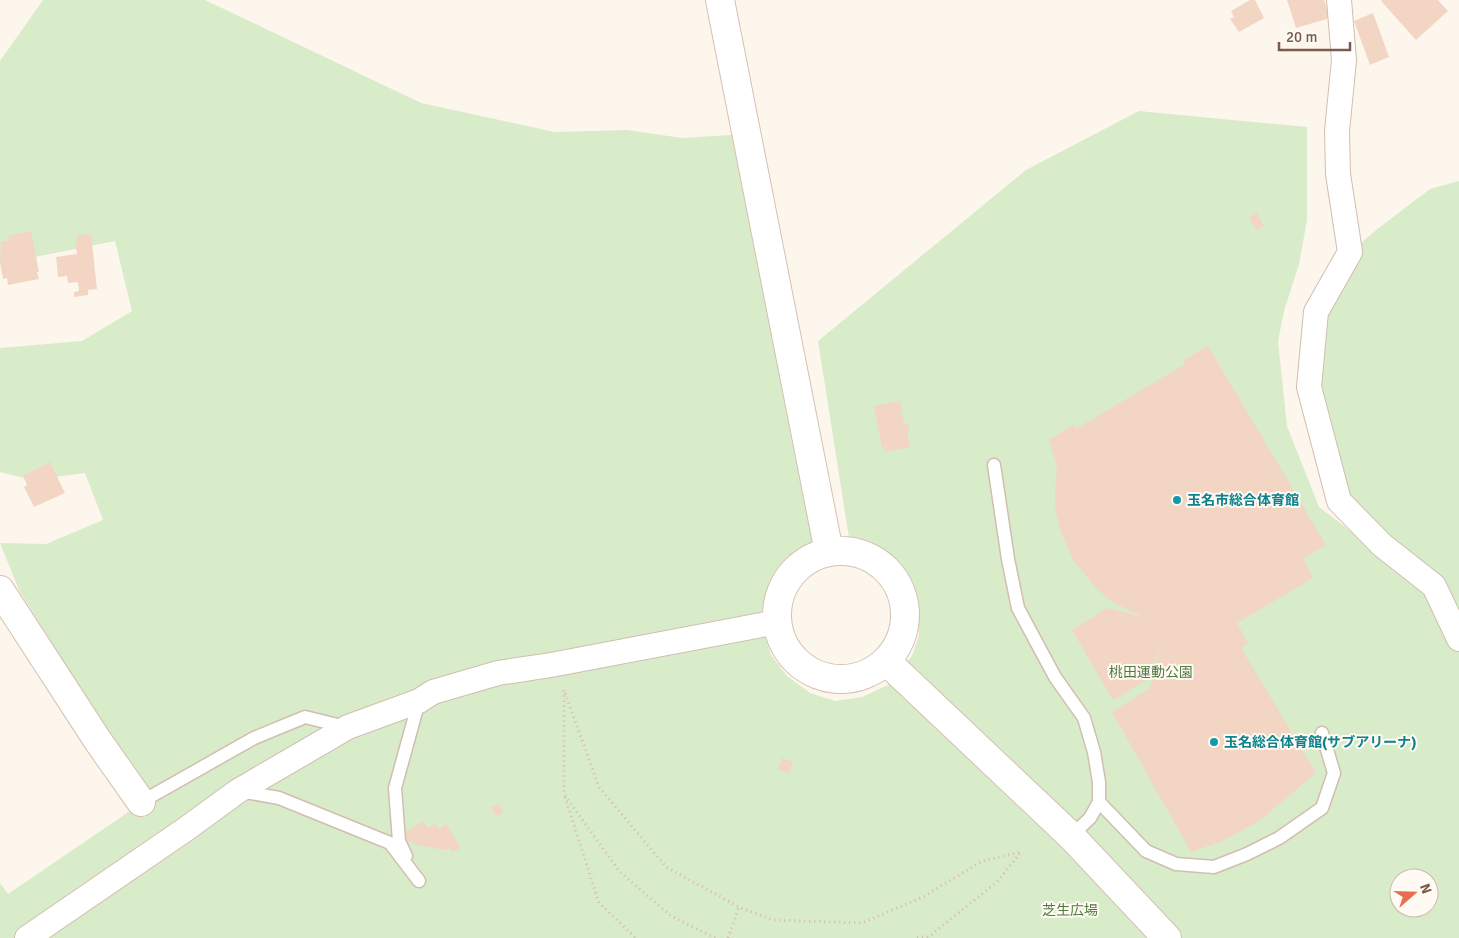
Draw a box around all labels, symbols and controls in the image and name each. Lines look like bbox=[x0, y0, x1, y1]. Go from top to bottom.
scale bar bbox=[1279, 20, 1350, 52]
text: 20 m bbox=[1286, 28, 1317, 46]
place label: 玉名市総合体育館 bbox=[1187, 492, 1299, 509]
marker: 玉名市総合体育館 bbox=[1171, 494, 1183, 506]
park label: 桃田運動公園 bbox=[1109, 664, 1193, 681]
place label: 玉名総合体育館(サブアリーナ) bbox=[1224, 734, 1417, 751]
marker: 玉名総合体育館(サブアリーナ) bbox=[1208, 736, 1220, 748]
north arrow bbox=[1389, 868, 1439, 918]
text: N bbox=[1416, 881, 1435, 896]
park label: 芝生広場 bbox=[1042, 902, 1098, 919]

